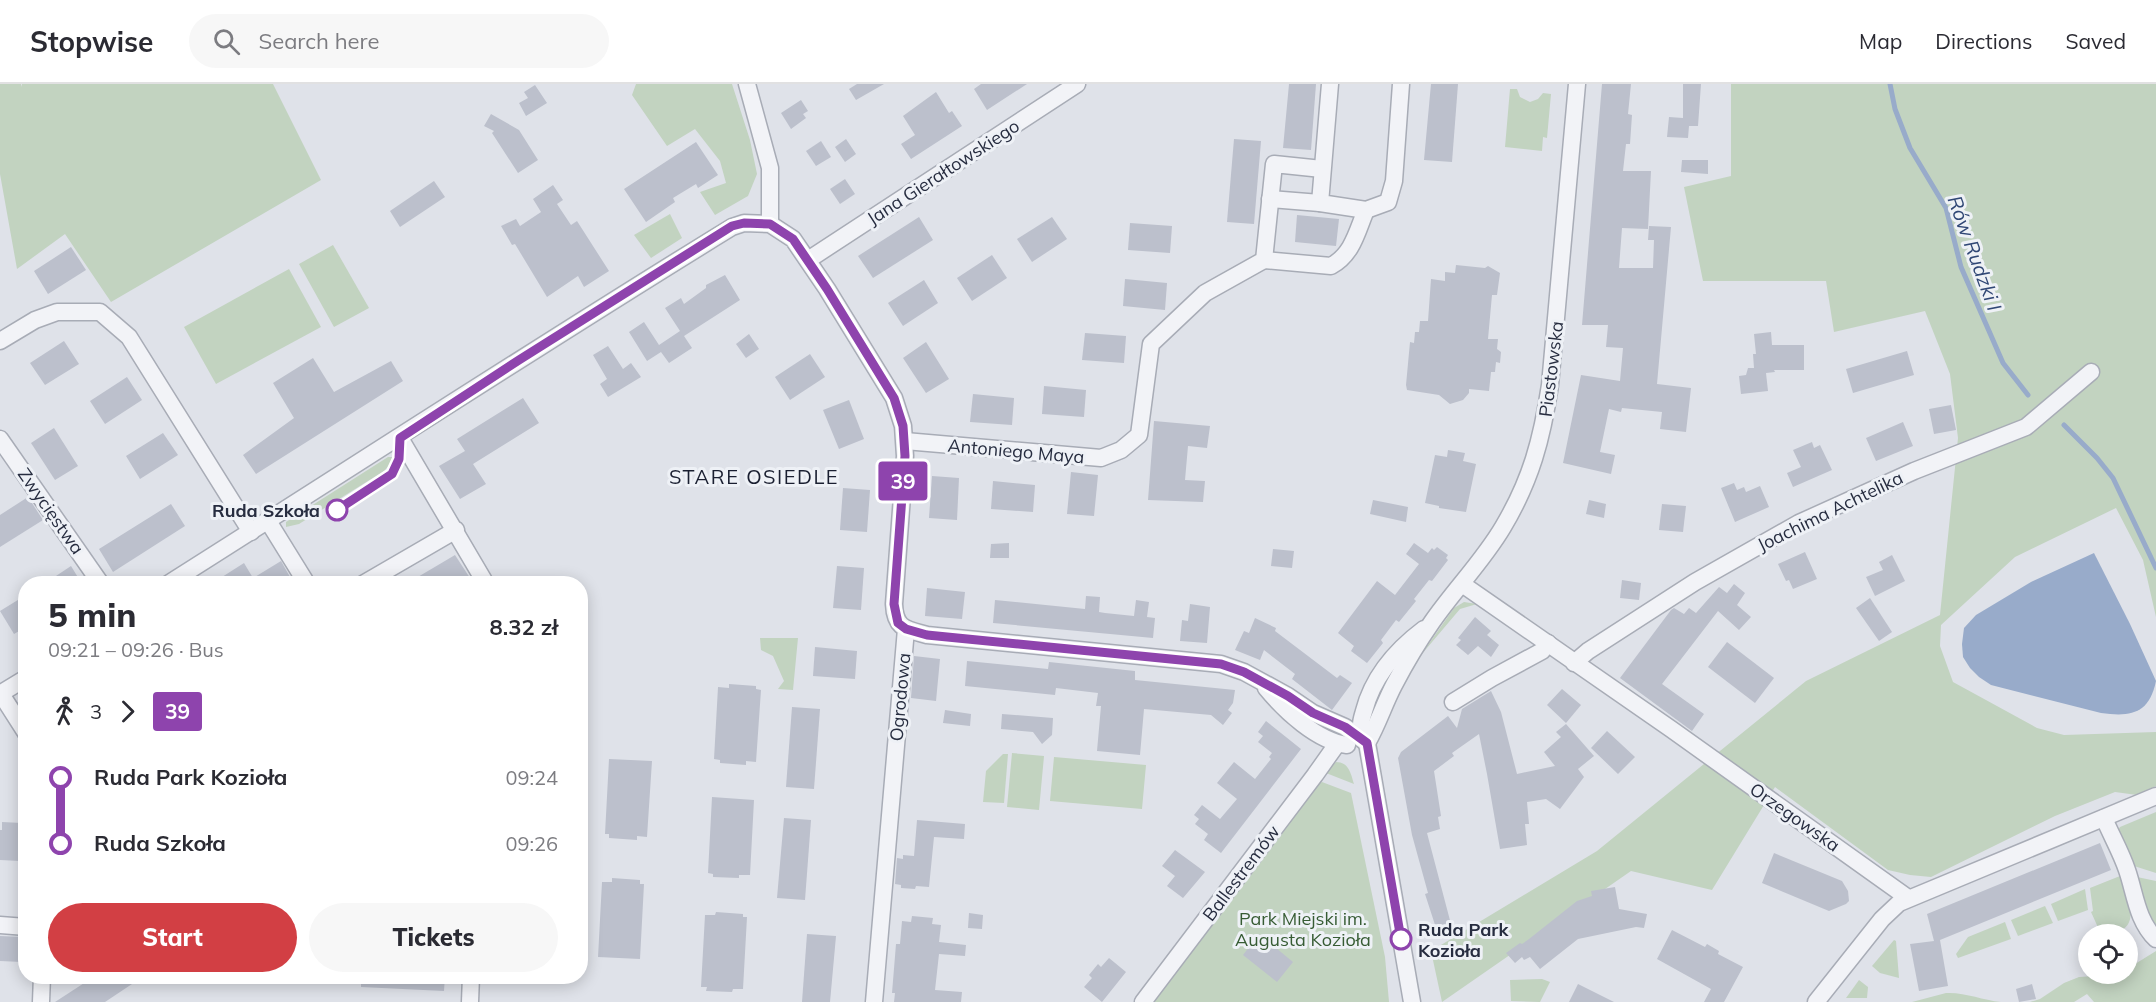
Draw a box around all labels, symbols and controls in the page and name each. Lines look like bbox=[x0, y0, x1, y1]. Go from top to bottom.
search box bbox=[189, 14, 609, 68]
text: Stopwise bbox=[30, 24, 153, 59]
icon: search bbox=[210, 25, 243, 58]
text: Search here bbox=[258, 27, 379, 55]
text: Map bbox=[1859, 28, 1902, 54]
text: Directions bbox=[1935, 28, 2032, 54]
text: Saved bbox=[2065, 28, 2126, 54]
street label: Jana Gierałtowskiego bbox=[862, 114, 1024, 230]
water label: Rów Rudzki I bbox=[1943, 192, 2007, 314]
street label: Piastowska bbox=[1534, 320, 1568, 418]
street label: Antoniego Maya bbox=[947, 434, 1085, 468]
line badge: 39 bbox=[876, 462, 930, 500]
street label: Zwycięstwa bbox=[13, 463, 89, 559]
district label: STARE OSIEDLE bbox=[669, 464, 839, 489]
street label: Joachima Achtelika bbox=[1753, 466, 1907, 556]
text: 39 bbox=[890, 468, 916, 494]
place label: Ruda Szkoła bbox=[212, 499, 320, 522]
marker: Ruda Szkoła bbox=[326, 499, 348, 521]
text: 5 min bbox=[48, 594, 136, 635]
text: 8.32 zł bbox=[490, 613, 558, 641]
text: 09:21 – 09:26 · Bus bbox=[48, 637, 224, 662]
street label: Ogrodowa bbox=[885, 652, 915, 742]
icon: walk bbox=[48, 695, 81, 728]
icon: forward bbox=[111, 695, 144, 728]
text: 39 bbox=[165, 698, 190, 724]
text: 3 bbox=[90, 699, 102, 724]
text: Ruda Park Kozioła bbox=[94, 763, 287, 791]
text: 09:24 bbox=[505, 765, 558, 790]
street label: Orzegowska bbox=[1745, 778, 1845, 856]
street label: Ballestremów bbox=[1197, 820, 1285, 926]
text: Ruda Szkoła bbox=[94, 829, 226, 857]
text: 09:26 bbox=[505, 831, 558, 856]
button: Start bbox=[48, 903, 297, 972]
button: Tickets bbox=[309, 903, 558, 972]
park label: Park Miejski im. Augusta Kozioła bbox=[1235, 907, 1371, 951]
place label: Ruda Park Kozioła bbox=[1418, 918, 1509, 962]
map controls bbox=[2078, 924, 2138, 984]
button: locate bbox=[2078, 924, 2138, 984]
marker: Ruda Park Kozioła bbox=[1390, 928, 1412, 950]

